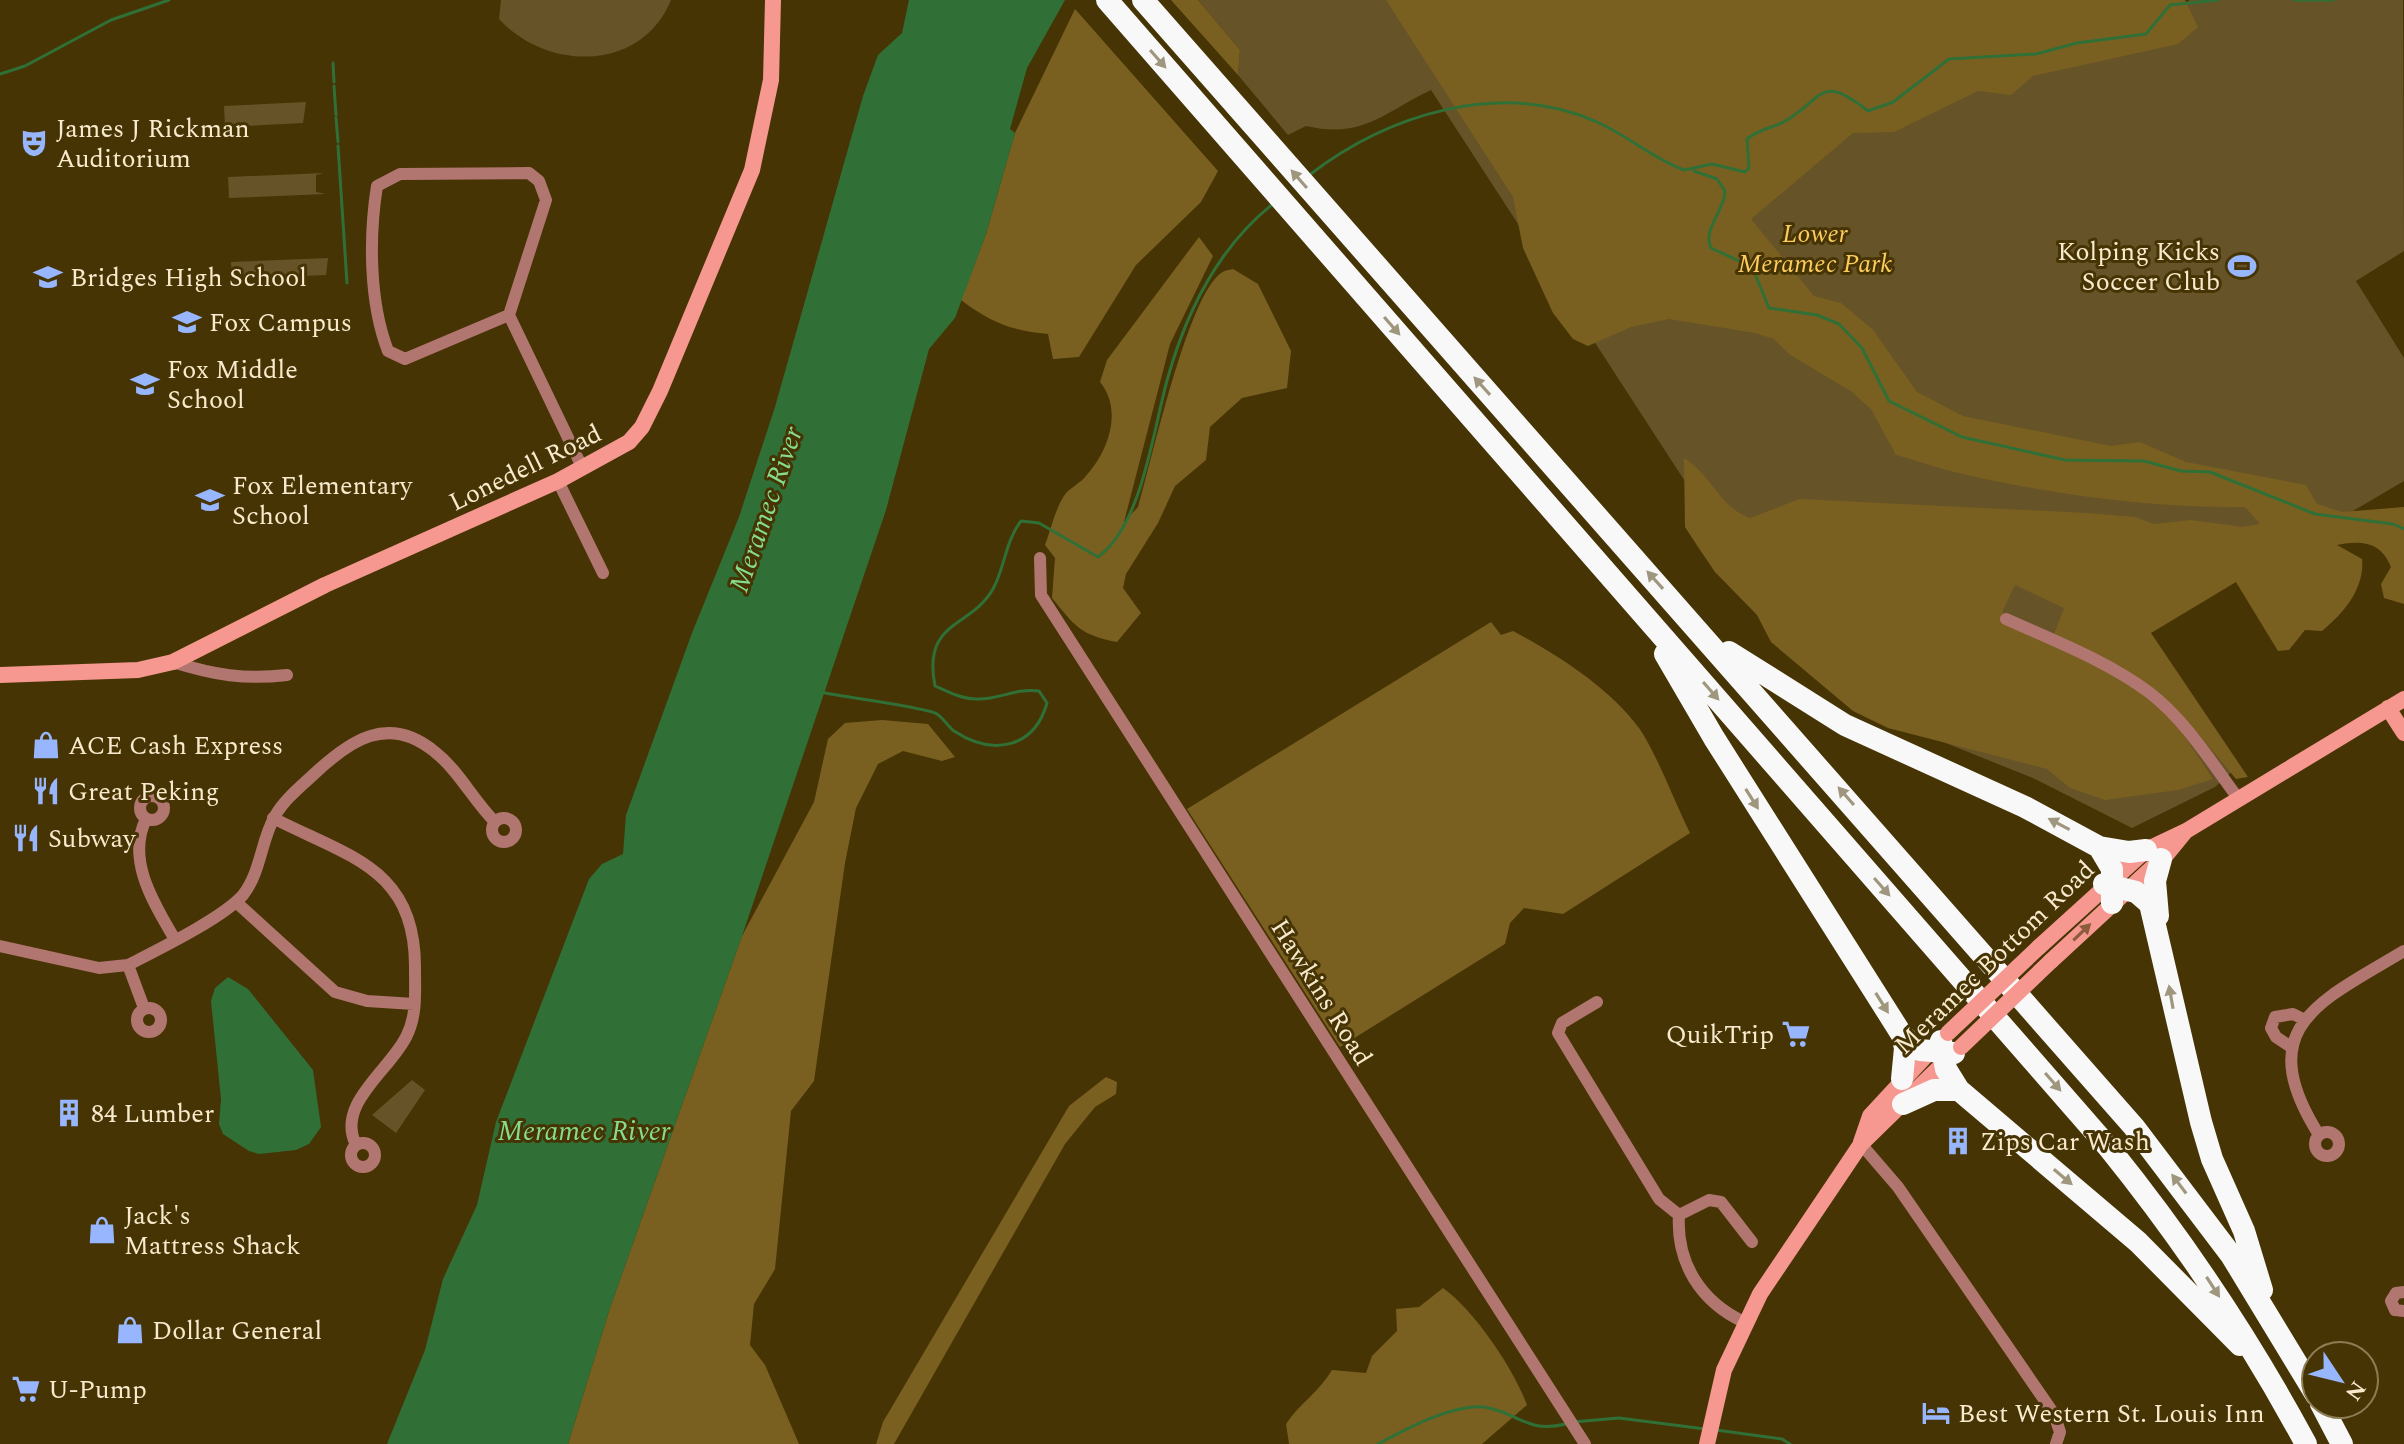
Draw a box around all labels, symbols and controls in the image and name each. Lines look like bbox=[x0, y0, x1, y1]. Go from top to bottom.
one-way arrow bbox=[1149, 48, 1166, 68]
place label: James J Rickman Auditorium bbox=[56, 109, 250, 179]
theatre icon: James J Rickman Auditorium bbox=[19, 128, 49, 158]
one-way arrow bbox=[1291, 170, 1308, 190]
park label: Lower Meramec Park bbox=[1738, 214, 1892, 284]
place label: Kolping Kicks Soccer Club bbox=[2057, 232, 2220, 302]
sports icon: Kolping Kicks Soccer Club bbox=[2227, 251, 2257, 281]
place label: Bridges High School bbox=[70, 258, 307, 298]
school or university icon: Bridges High School bbox=[33, 262, 63, 292]
place label: Fox Campus bbox=[209, 303, 352, 343]
school or university icon: Fox Campus bbox=[172, 307, 202, 337]
one-way arrow bbox=[1383, 316, 1400, 336]
place label: Fox Middle School bbox=[167, 350, 298, 420]
school or university icon: Fox Middle School bbox=[130, 369, 160, 399]
one-way arrow bbox=[1474, 377, 1492, 396]
street label: Lonedell Road bbox=[442, 414, 609, 522]
water label: Meramec River bbox=[718, 420, 815, 598]
place label: Fox Elementary School bbox=[232, 466, 414, 536]
school or university icon: Fox Elementary School bbox=[195, 485, 225, 515]
one-way arrow bbox=[1647, 571, 1665, 590]
one-way arrow bbox=[1702, 680, 1719, 700]
place label: ACE Cash Express bbox=[68, 726, 283, 766]
shop icon: ACE Cash Express bbox=[31, 730, 61, 760]
place label: Great Peking bbox=[68, 772, 219, 812]
restaurant icon: Great Peking bbox=[31, 776, 61, 806]
one-way arrow bbox=[1837, 786, 1855, 806]
one-way arrow bbox=[1745, 788, 1759, 810]
one-way arrow bbox=[2047, 817, 2070, 830]
place label: Subway bbox=[48, 819, 137, 859]
restaurant icon: Subway bbox=[11, 823, 41, 853]
street label: Meramec Bottom Road bbox=[1885, 851, 2104, 1065]
one-way arrow bbox=[1873, 876, 1890, 896]
street label: Hawkins Road bbox=[1260, 911, 1382, 1074]
one-way arrow bbox=[2072, 923, 2091, 941]
one-way arrow bbox=[2165, 984, 2177, 1009]
one-way arrow bbox=[1875, 992, 1889, 1014]
place label: QuikTrip bbox=[1666, 1015, 1774, 1055]
supermarket icon: QuikTrip bbox=[1781, 1019, 1811, 1049]
one-way arrow bbox=[2044, 1072, 2061, 1092]
place label: 84 Lumber bbox=[91, 1094, 214, 1134]
building icon: 84 Lumber bbox=[54, 1098, 84, 1128]
water label: Meramec River bbox=[498, 1110, 671, 1153]
place label: Zips Car Wash bbox=[1980, 1122, 2150, 1162]
building icon: Zips Car Wash bbox=[1943, 1126, 1973, 1156]
one-way arrow bbox=[2052, 1168, 2072, 1185]
one-way arrow bbox=[2172, 1174, 2188, 1194]
place label: Jack's Mattress Shack bbox=[124, 1196, 300, 1266]
shop icon: Jack's Mattress Shack bbox=[87, 1215, 117, 1245]
one-way arrow bbox=[2205, 1276, 2220, 1298]
place label: Dollar General bbox=[152, 1311, 322, 1351]
shop icon: Dollar General bbox=[115, 1315, 145, 1345]
north arrow bbox=[2300, 1340, 2380, 1420]
place label: U-Pump bbox=[48, 1370, 147, 1410]
supermarket icon: U-Pump bbox=[11, 1374, 41, 1404]
text: N bbox=[2336, 1374, 2374, 1407]
place label: Best Western St. Louis Inn bbox=[1958, 1394, 2265, 1434]
hotel icon: Best Western St. Louis Inn bbox=[1921, 1398, 1951, 1428]

